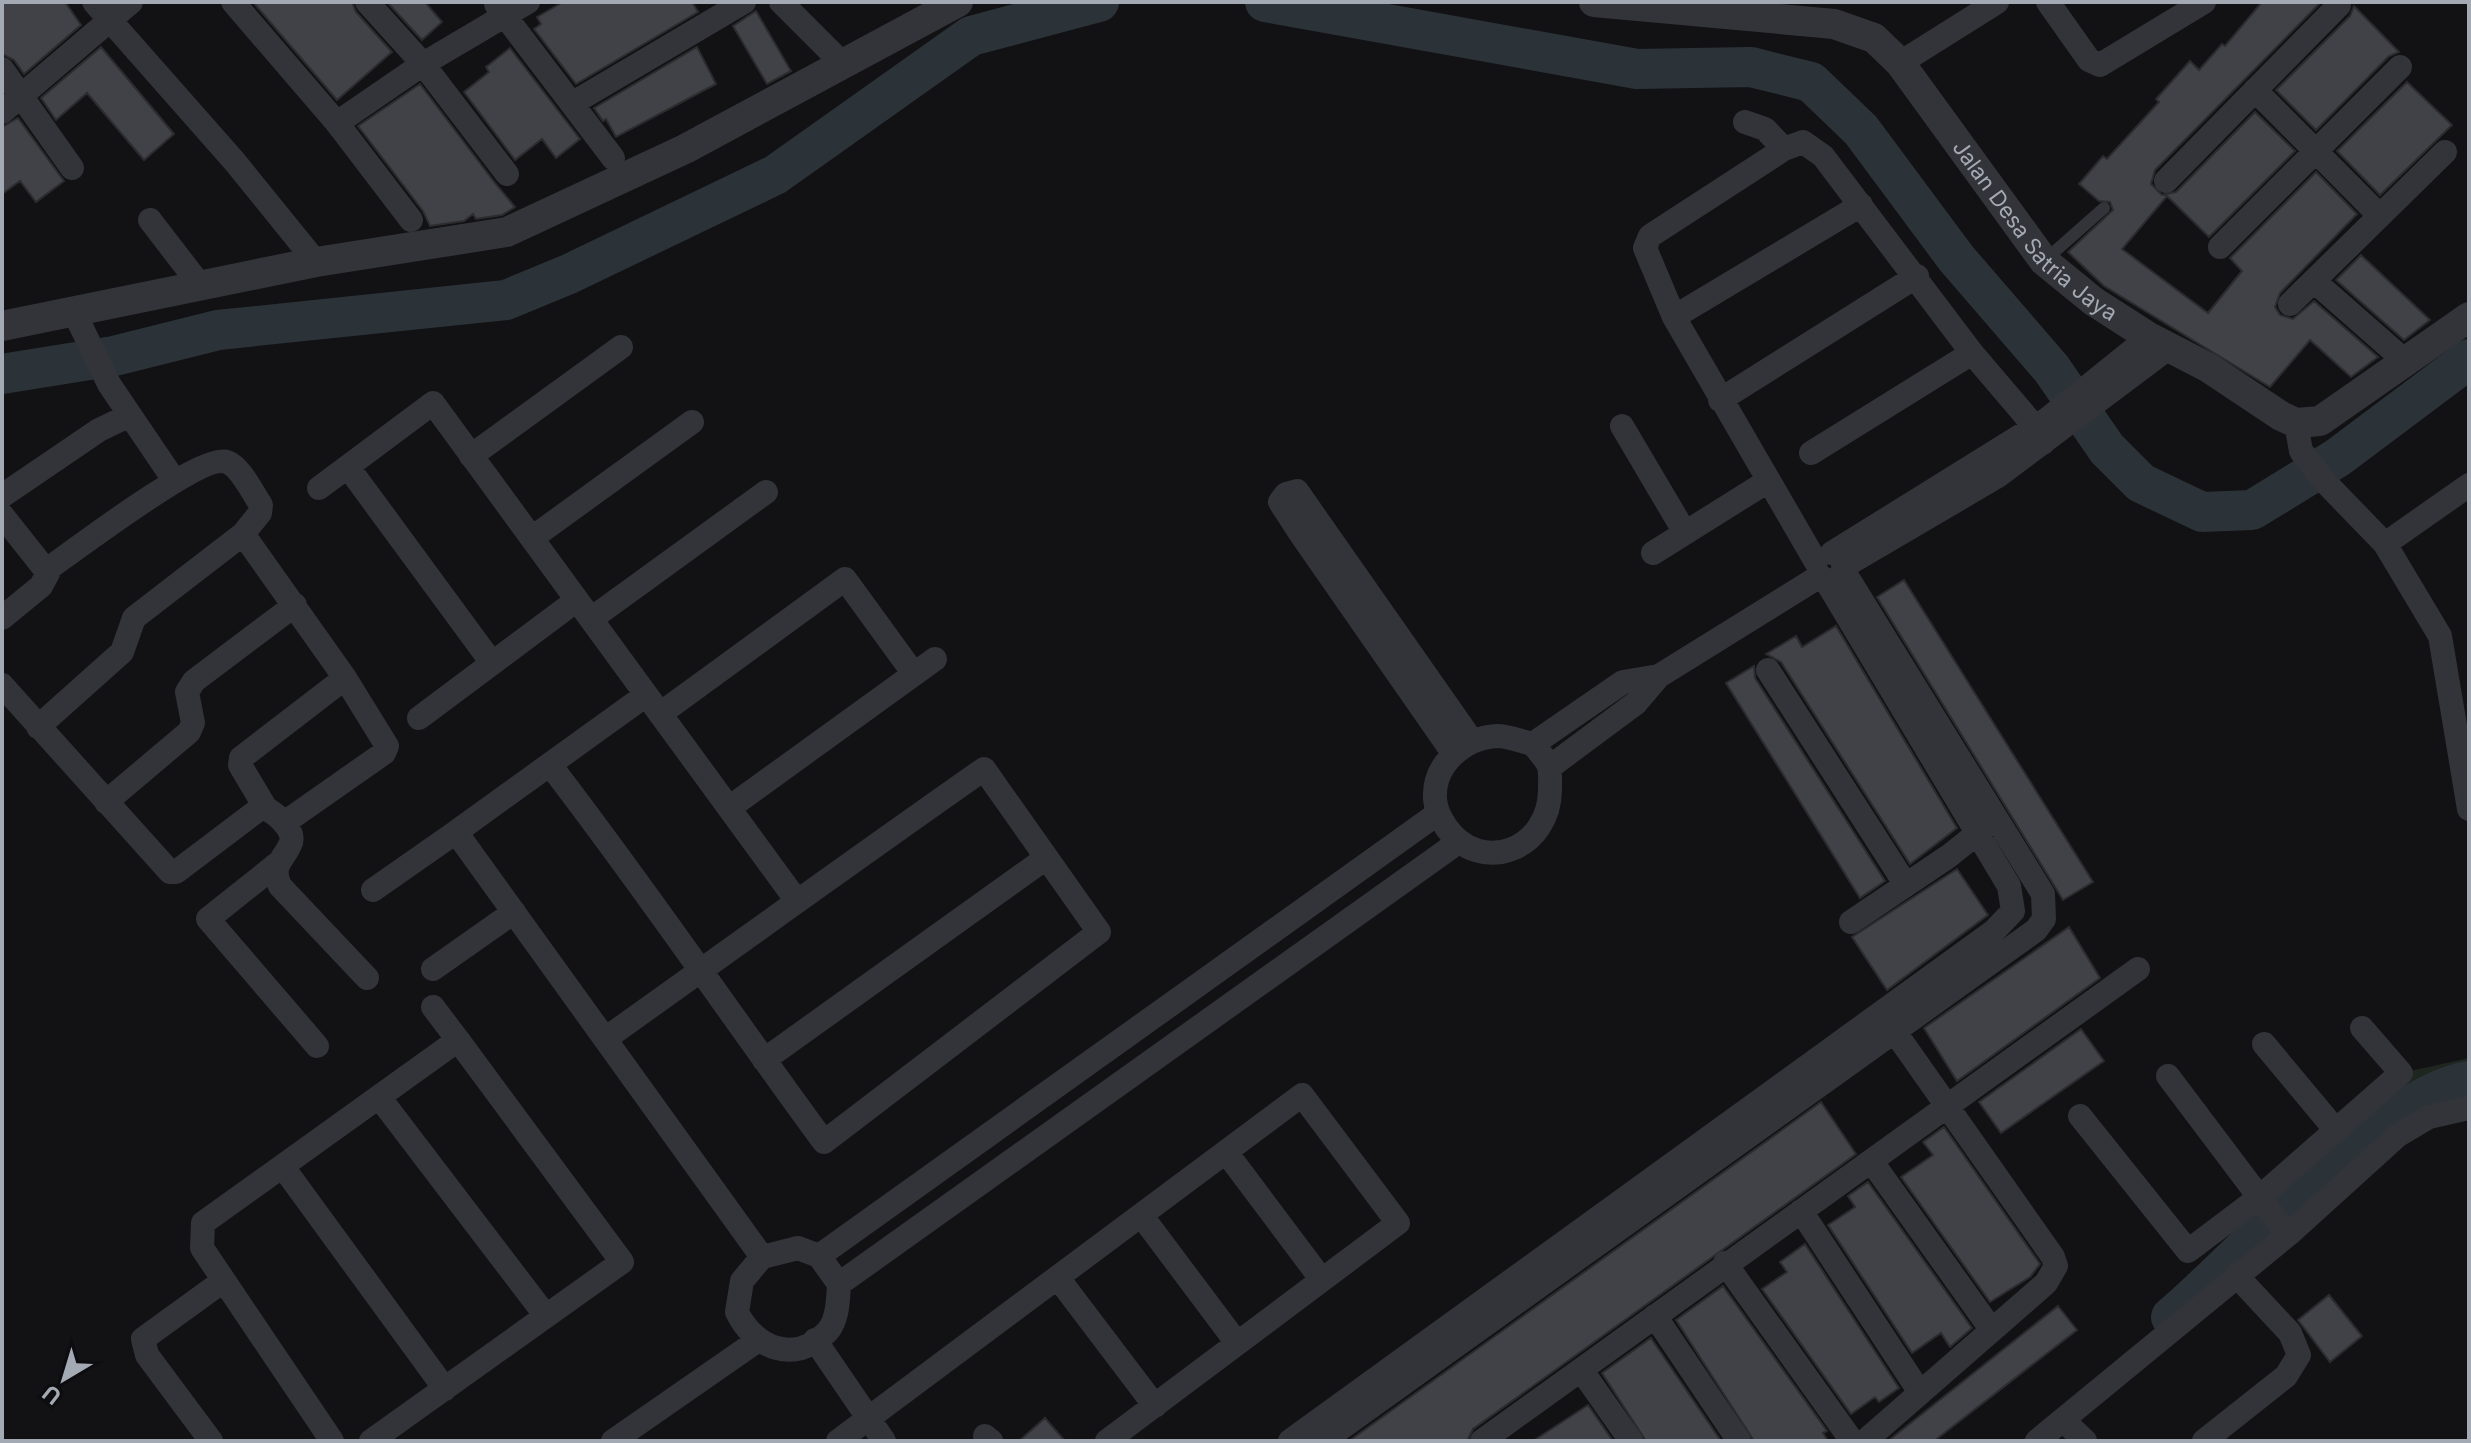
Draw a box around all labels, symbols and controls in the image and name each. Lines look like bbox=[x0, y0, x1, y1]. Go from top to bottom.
street label: Jalan Desa Satria Jaya bbox=[1947, 135, 2122, 326]
north arrow bbox=[24, 1339, 104, 1419]
text: U bbox=[37, 1380, 66, 1410]

